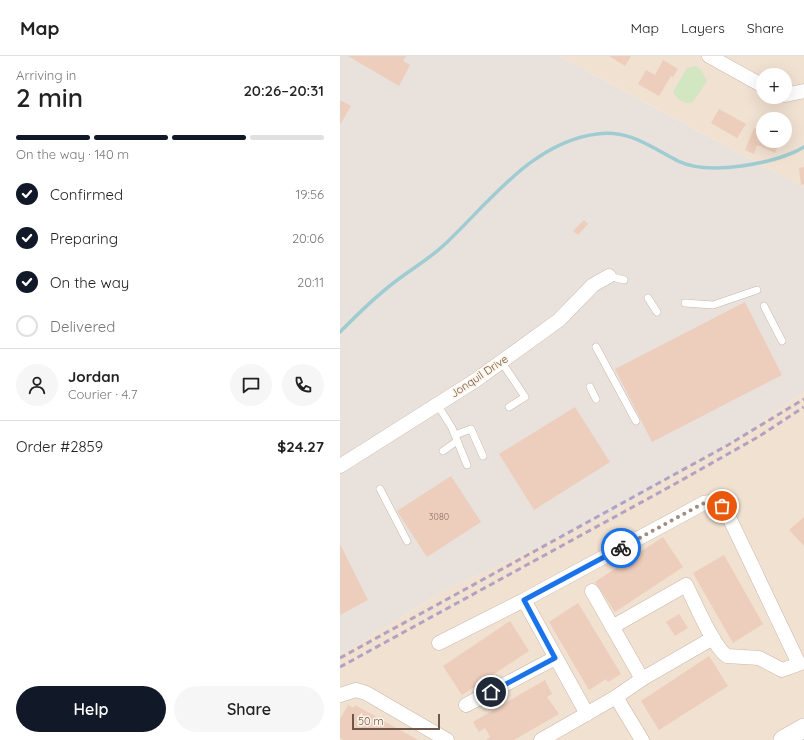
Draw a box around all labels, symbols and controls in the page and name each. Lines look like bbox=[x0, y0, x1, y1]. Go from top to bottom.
text: Map bbox=[20, 16, 59, 40]
text: Map bbox=[630, 19, 659, 37]
text: Layers bbox=[681, 19, 725, 37]
text: Share bbox=[747, 19, 784, 37]
text: Arriving in bbox=[16, 67, 76, 83]
map controls bbox=[756, 68, 792, 148]
button: + bbox=[756, 68, 792, 104]
text: 2 min bbox=[16, 81, 83, 114]
text: 20:26–20:31 bbox=[243, 81, 324, 100]
button: − bbox=[756, 112, 792, 148]
text: On the way · 140 m bbox=[16, 146, 129, 162]
icon: check bbox=[16, 183, 38, 205]
text: Confirmed bbox=[50, 185, 123, 204]
text: 19:56 bbox=[295, 186, 324, 202]
icon: check bbox=[16, 227, 38, 249]
text: Preparing bbox=[50, 229, 118, 248]
text: 20:06 bbox=[292, 230, 324, 246]
icon: check bbox=[16, 271, 38, 293]
text: On the way bbox=[50, 273, 129, 292]
text: 20:11 bbox=[297, 274, 324, 290]
text: Delivered bbox=[50, 317, 115, 336]
street label: Jonquil Drive bbox=[447, 352, 511, 400]
button: person bbox=[16, 364, 58, 406]
button: chat bbox=[230, 364, 272, 406]
button: phone bbox=[282, 364, 324, 406]
text: Jordan bbox=[68, 367, 120, 386]
text: Courier · 4.7 bbox=[68, 386, 137, 402]
text: Order #2859 bbox=[16, 437, 103, 456]
text: $24.27 bbox=[277, 437, 324, 456]
pin bbox=[705, 489, 739, 523]
icon: bag bbox=[711, 495, 733, 517]
house number: 3080 bbox=[429, 511, 449, 522]
courier bbox=[601, 528, 641, 568]
icon: bike bbox=[610, 537, 632, 559]
pin bbox=[474, 675, 508, 709]
icon: home bbox=[480, 681, 502, 703]
button: Help bbox=[16, 686, 166, 732]
button: Share bbox=[174, 686, 324, 732]
scale bar bbox=[352, 712, 440, 731]
text: 50 m bbox=[358, 714, 384, 728]

